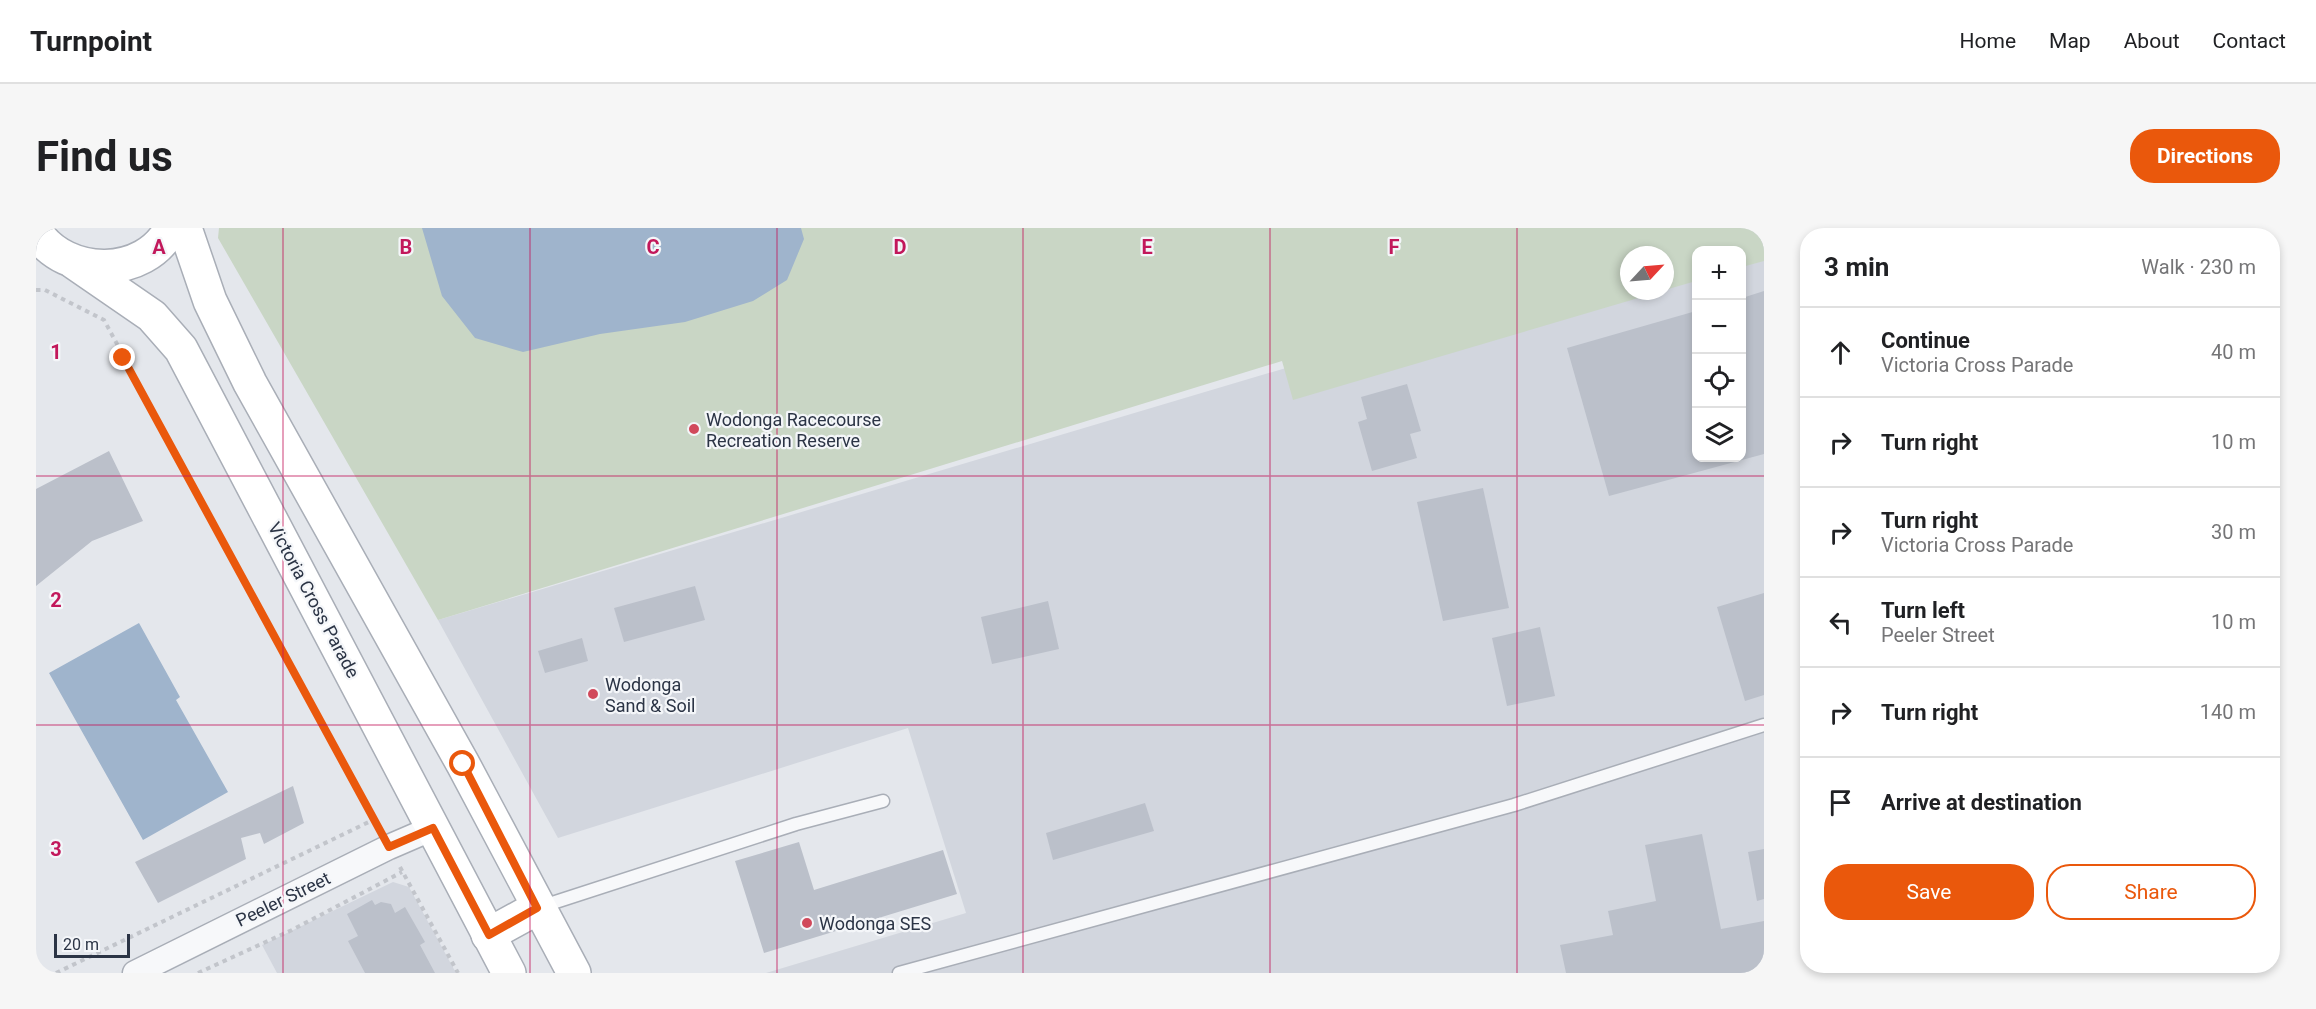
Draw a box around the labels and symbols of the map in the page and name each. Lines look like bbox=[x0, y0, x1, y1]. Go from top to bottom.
text: A bbox=[152, 235, 166, 259]
text: B bbox=[400, 235, 412, 259]
text: C bbox=[646, 235, 660, 259]
text: D bbox=[894, 235, 907, 259]
text: E bbox=[1141, 235, 1153, 259]
text: F bbox=[1389, 235, 1400, 259]
north arrow bbox=[1620, 246, 1674, 300]
text: 1 bbox=[50, 340, 62, 364]
route end bbox=[109, 344, 135, 370]
place label: Wodonga Racecourse Recreation Reserve bbox=[706, 409, 881, 451]
marker: Wodonga Racecourse Recreation Reserve bbox=[687, 422, 701, 436]
street label: Victoria Cross Parade bbox=[264, 519, 364, 681]
text: 2 bbox=[50, 588, 62, 612]
place label: Wodonga Sand & Soil bbox=[605, 674, 695, 716]
marker: Wodonga Sand & Soil bbox=[586, 687, 600, 701]
route start bbox=[449, 750, 475, 776]
text: 3 bbox=[50, 837, 62, 861]
street label: Peeler Street bbox=[232, 867, 334, 931]
place label: Wodonga SES bbox=[819, 913, 932, 934]
marker: Wodonga SES bbox=[800, 916, 814, 930]
scale bar bbox=[54, 931, 130, 958]

